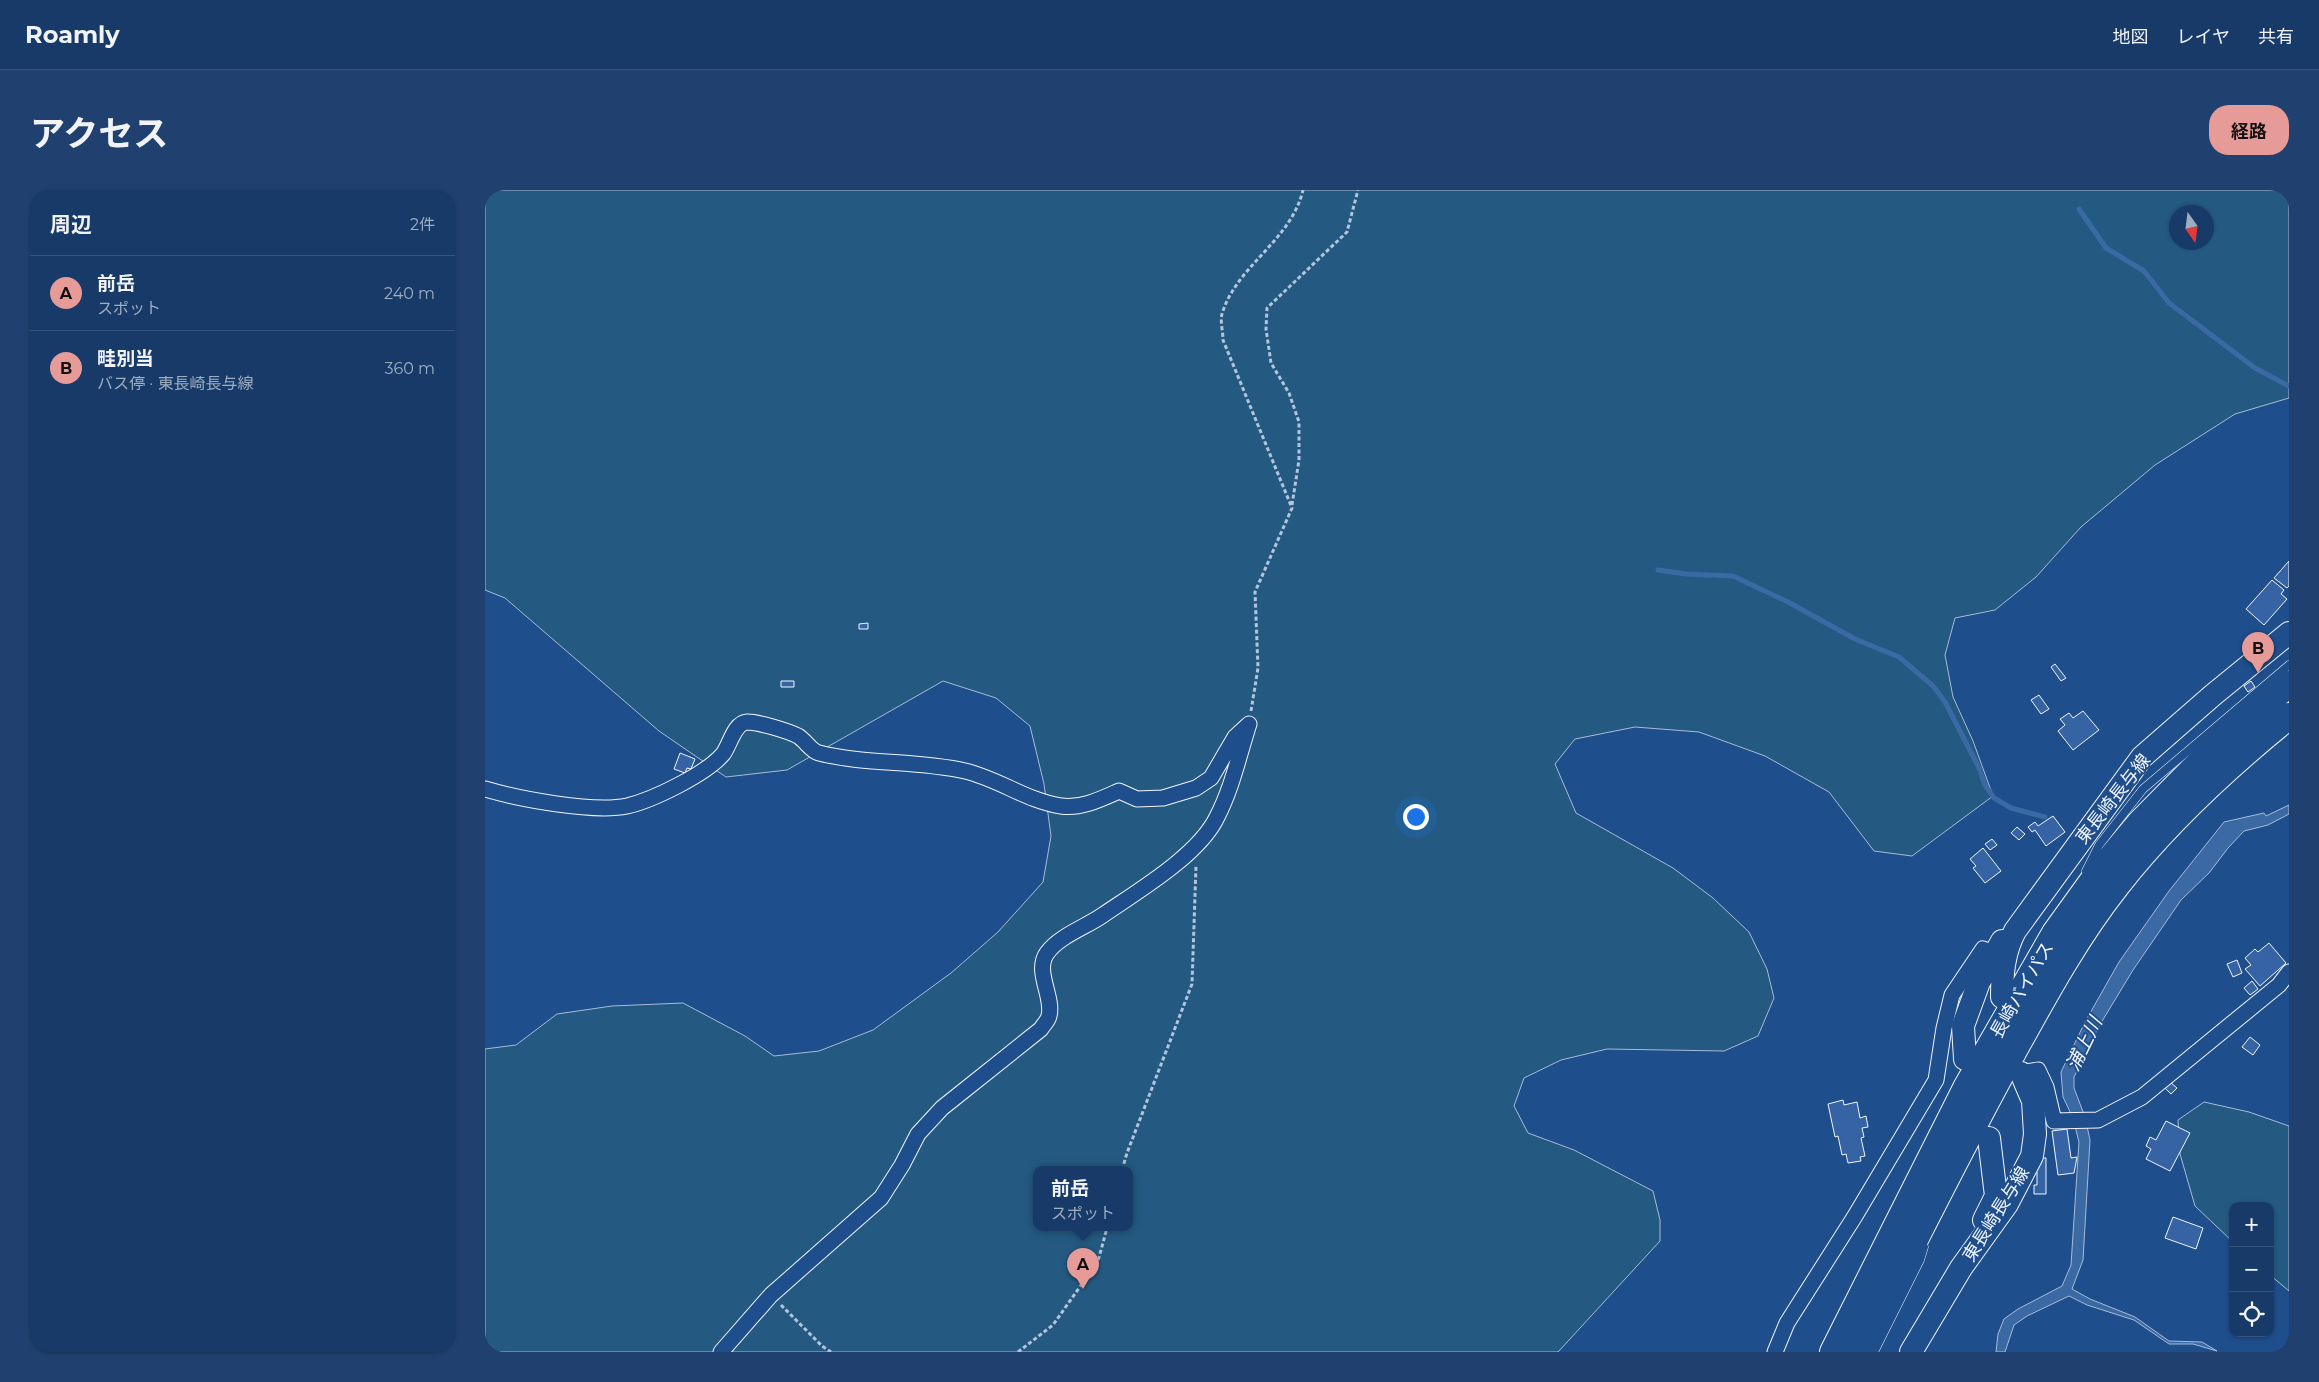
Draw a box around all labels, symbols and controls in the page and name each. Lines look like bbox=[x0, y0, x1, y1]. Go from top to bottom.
text: Roamly bbox=[25, 20, 120, 49]
text: 地図 bbox=[2113, 26, 2149, 48]
text: レイヤ bbox=[2177, 26, 2230, 48]
text: 共有 bbox=[2258, 26, 2294, 48]
button: 経路 bbox=[2209, 105, 2289, 155]
text: アクセス bbox=[30, 112, 168, 155]
north arrow bbox=[2169, 205, 2214, 250]
text: 周辺 bbox=[50, 212, 92, 237]
text: 2件 bbox=[410, 215, 435, 234]
text: 前岳 bbox=[97, 272, 135, 295]
text: A bbox=[60, 284, 72, 303]
text: 240 m bbox=[384, 284, 435, 303]
text: スポット bbox=[97, 299, 161, 318]
text: 畦別当 bbox=[97, 347, 154, 370]
text: B bbox=[60, 359, 72, 378]
text: 360 m bbox=[384, 359, 435, 378]
text: バス停 · 東長崎長与線 bbox=[97, 374, 253, 393]
pin: B bbox=[2242, 632, 2274, 673]
street label: 東長崎長与線 bbox=[2071, 750, 2155, 848]
your location bbox=[1403, 804, 1429, 830]
street label: 長崎バイパス bbox=[1986, 938, 2058, 1042]
water label: 浦上川 bbox=[2061, 1012, 2108, 1075]
street label: 東長崎長与線 bbox=[1958, 1162, 2034, 1266]
popup bbox=[1033, 1166, 1133, 1231]
text: 前岳 bbox=[1051, 1177, 1089, 1200]
map controls bbox=[2229, 1202, 2274, 1337]
button: + bbox=[2229, 1202, 2274, 1247]
text: スポット bbox=[1051, 1204, 1115, 1223]
button: − bbox=[2229, 1247, 2274, 1292]
pin: A bbox=[1067, 1248, 1099, 1289]
button: locate bbox=[2229, 1292, 2274, 1337]

